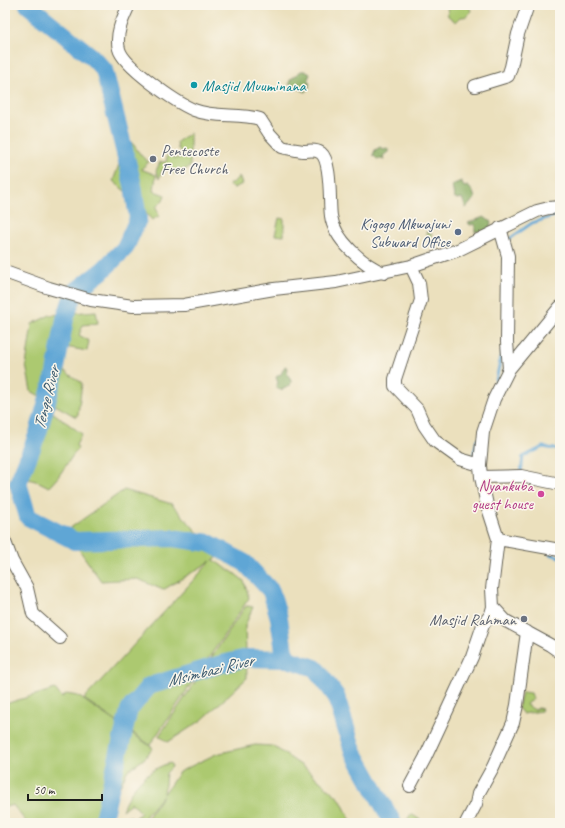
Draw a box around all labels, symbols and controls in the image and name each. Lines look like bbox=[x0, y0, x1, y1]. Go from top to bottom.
place label: Masjid Muuminana bbox=[202, 76, 307, 96]
marker: Masjid Muuminana bbox=[189, 80, 199, 90]
place label: Pentecoste Free Church bbox=[161, 141, 228, 179]
marker: Pentecoste Free Church bbox=[148, 154, 158, 164]
place label: Kigogo Mkwajuni Subward Office bbox=[360, 214, 452, 252]
marker: Kigogo Mkwajuni Subward Office bbox=[453, 227, 463, 237]
water label: Tenge River bbox=[29, 362, 65, 432]
place label: Nyankuba guest house bbox=[472, 476, 535, 514]
marker: Nyankuba guest house bbox=[536, 489, 546, 499]
place label: Masjid Rahman bbox=[429, 610, 517, 630]
marker: Masjid Rahman bbox=[519, 614, 529, 624]
water label: Msimbazi River bbox=[165, 649, 258, 691]
scale bar bbox=[28, 776, 102, 802]
text: 50 m bbox=[34, 782, 56, 798]

